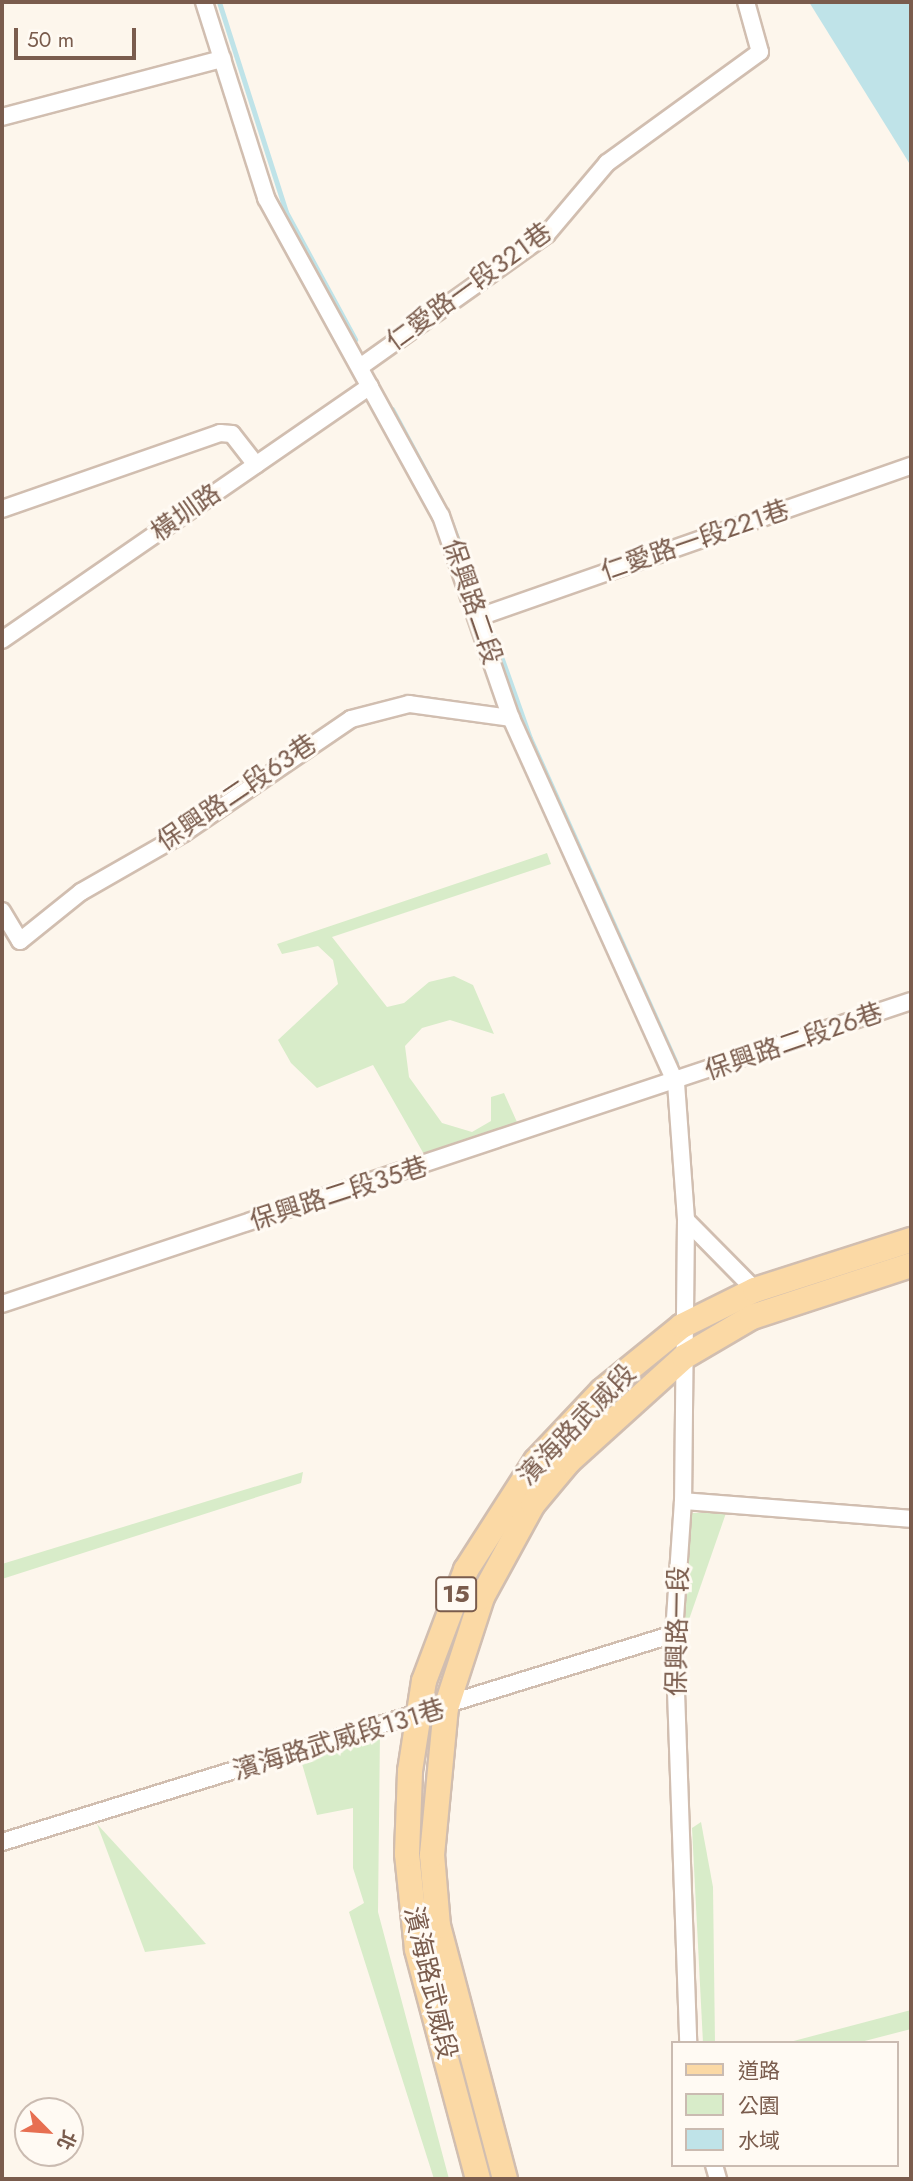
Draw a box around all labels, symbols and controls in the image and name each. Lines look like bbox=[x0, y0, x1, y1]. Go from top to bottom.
scale bar bbox=[18, 14, 140, 58]
text: 50 m bbox=[27, 25, 74, 55]
street label: 仁愛路一段321巷 bbox=[380, 217, 558, 357]
street label: 橫圳路 bbox=[145, 478, 227, 548]
street label: 仁愛路一段221巷 bbox=[597, 494, 793, 588]
street label: 保興路二段 bbox=[436, 535, 508, 669]
street label: 保興路二段63巷 bbox=[152, 728, 322, 858]
street label: 保興路二段26巷 bbox=[701, 997, 887, 1087]
street label: 保興路二段35巷 bbox=[246, 1151, 432, 1237]
street label: 濱海路武威段 bbox=[512, 1358, 642, 1492]
street label: 保興路一段 bbox=[661, 1566, 695, 1696]
road number: 15 bbox=[435, 1574, 477, 1614]
street label: 濱海路武威段131巷 bbox=[229, 1693, 449, 1787]
street label: 濱海路武威段 bbox=[397, 1903, 463, 2063]
legend bbox=[671, 2041, 899, 2167]
text: 道路 bbox=[738, 2056, 780, 2086]
text: 公園 bbox=[738, 2091, 780, 2121]
north arrow bbox=[14, 2097, 84, 2167]
text: 北 bbox=[50, 2126, 83, 2155]
text: 水域 bbox=[738, 2126, 780, 2156]

